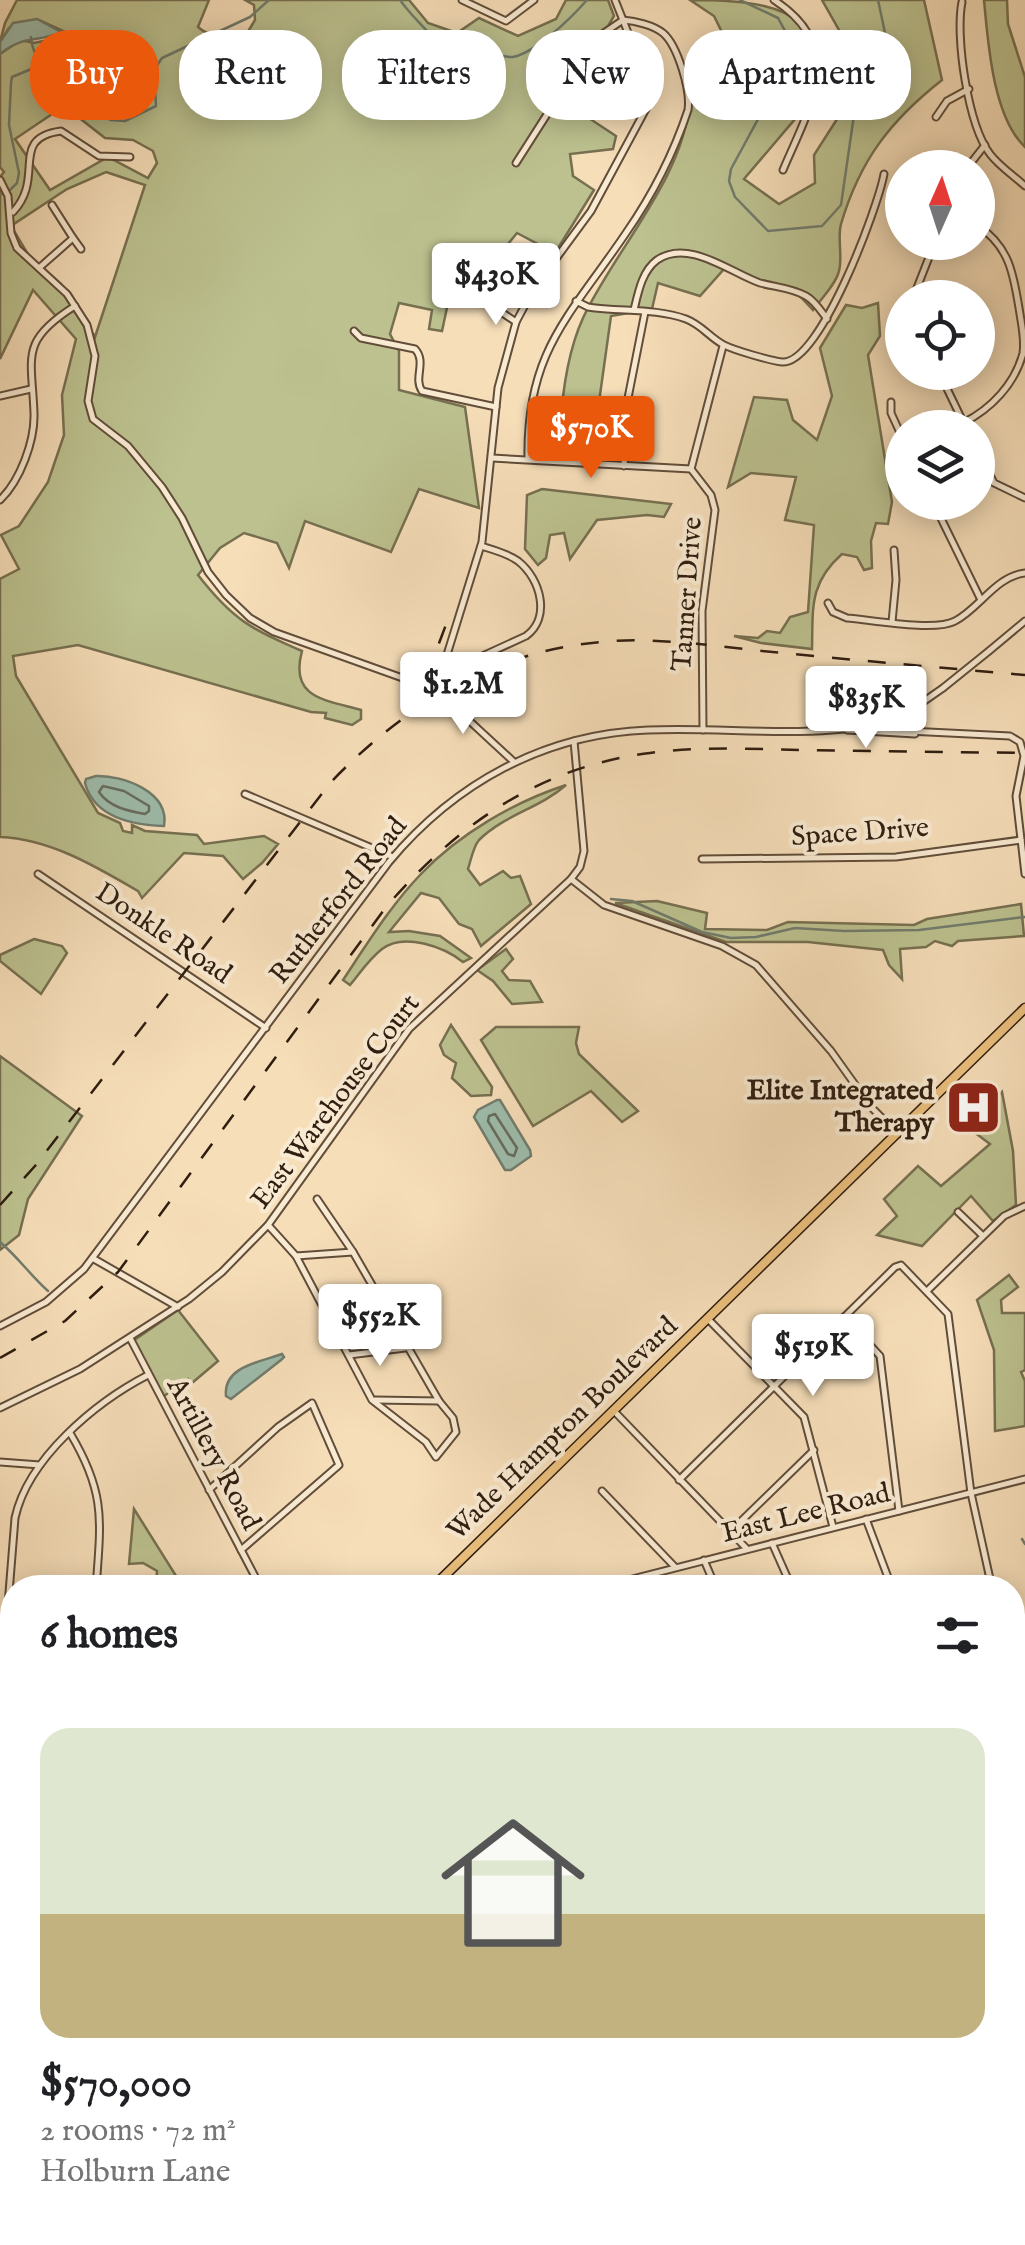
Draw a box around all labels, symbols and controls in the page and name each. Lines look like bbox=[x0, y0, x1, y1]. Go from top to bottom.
chip: Buy bbox=[30, 30, 159, 120]
chip: Rent bbox=[179, 30, 322, 120]
chip: Filters bbox=[342, 30, 506, 120]
chip: New bbox=[526, 30, 664, 120]
chip: Apartment bbox=[684, 30, 911, 120]
north arrow bbox=[885, 150, 995, 260]
map controls bbox=[885, 150, 995, 520]
pin: $430K bbox=[426, 243, 566, 328]
text: $430K bbox=[454, 255, 538, 296]
button: locate bbox=[885, 280, 995, 390]
pin: $570K bbox=[521, 396, 661, 481]
text: $570K bbox=[549, 408, 633, 449]
button: layers bbox=[885, 410, 995, 520]
street label: Tanner Drive bbox=[665, 515, 711, 672]
pin: $1.2M bbox=[393, 652, 533, 737]
text: $1.2M bbox=[422, 664, 504, 705]
pin: $835K bbox=[796, 666, 936, 751]
text: $835K bbox=[828, 678, 904, 719]
street label: Rutherford Road bbox=[263, 810, 415, 992]
street label: Space Drive bbox=[790, 811, 930, 855]
street label: Donkle Road bbox=[88, 876, 238, 992]
street label: East Warehouse Court bbox=[244, 987, 428, 1216]
place label: Elite Integrated Therapy bbox=[747, 1074, 935, 1141]
hospital icon: Elite Integrated Therapy bbox=[943, 1077, 1003, 1137]
pin: $552K bbox=[310, 1284, 450, 1369]
text: $552K bbox=[341, 1296, 419, 1337]
street label: Wade Hampton Boulevard bbox=[440, 1310, 686, 1548]
pin: $519K bbox=[743, 1314, 883, 1399]
text: $519K bbox=[774, 1326, 852, 1367]
street label: Artillery Road bbox=[158, 1371, 268, 1536]
street label: East Lee Road bbox=[718, 1476, 894, 1552]
icon: filters bbox=[930, 1608, 985, 1663]
text: 6 homes bbox=[40, 1609, 178, 1662]
icon: home bbox=[423, 1793, 603, 1973]
text: $570,000 bbox=[40, 2058, 192, 2111]
text: 2 rooms · 72 m² bbox=[40, 2111, 236, 2152]
text: Holburn Lane bbox=[40, 2152, 231, 2193]

